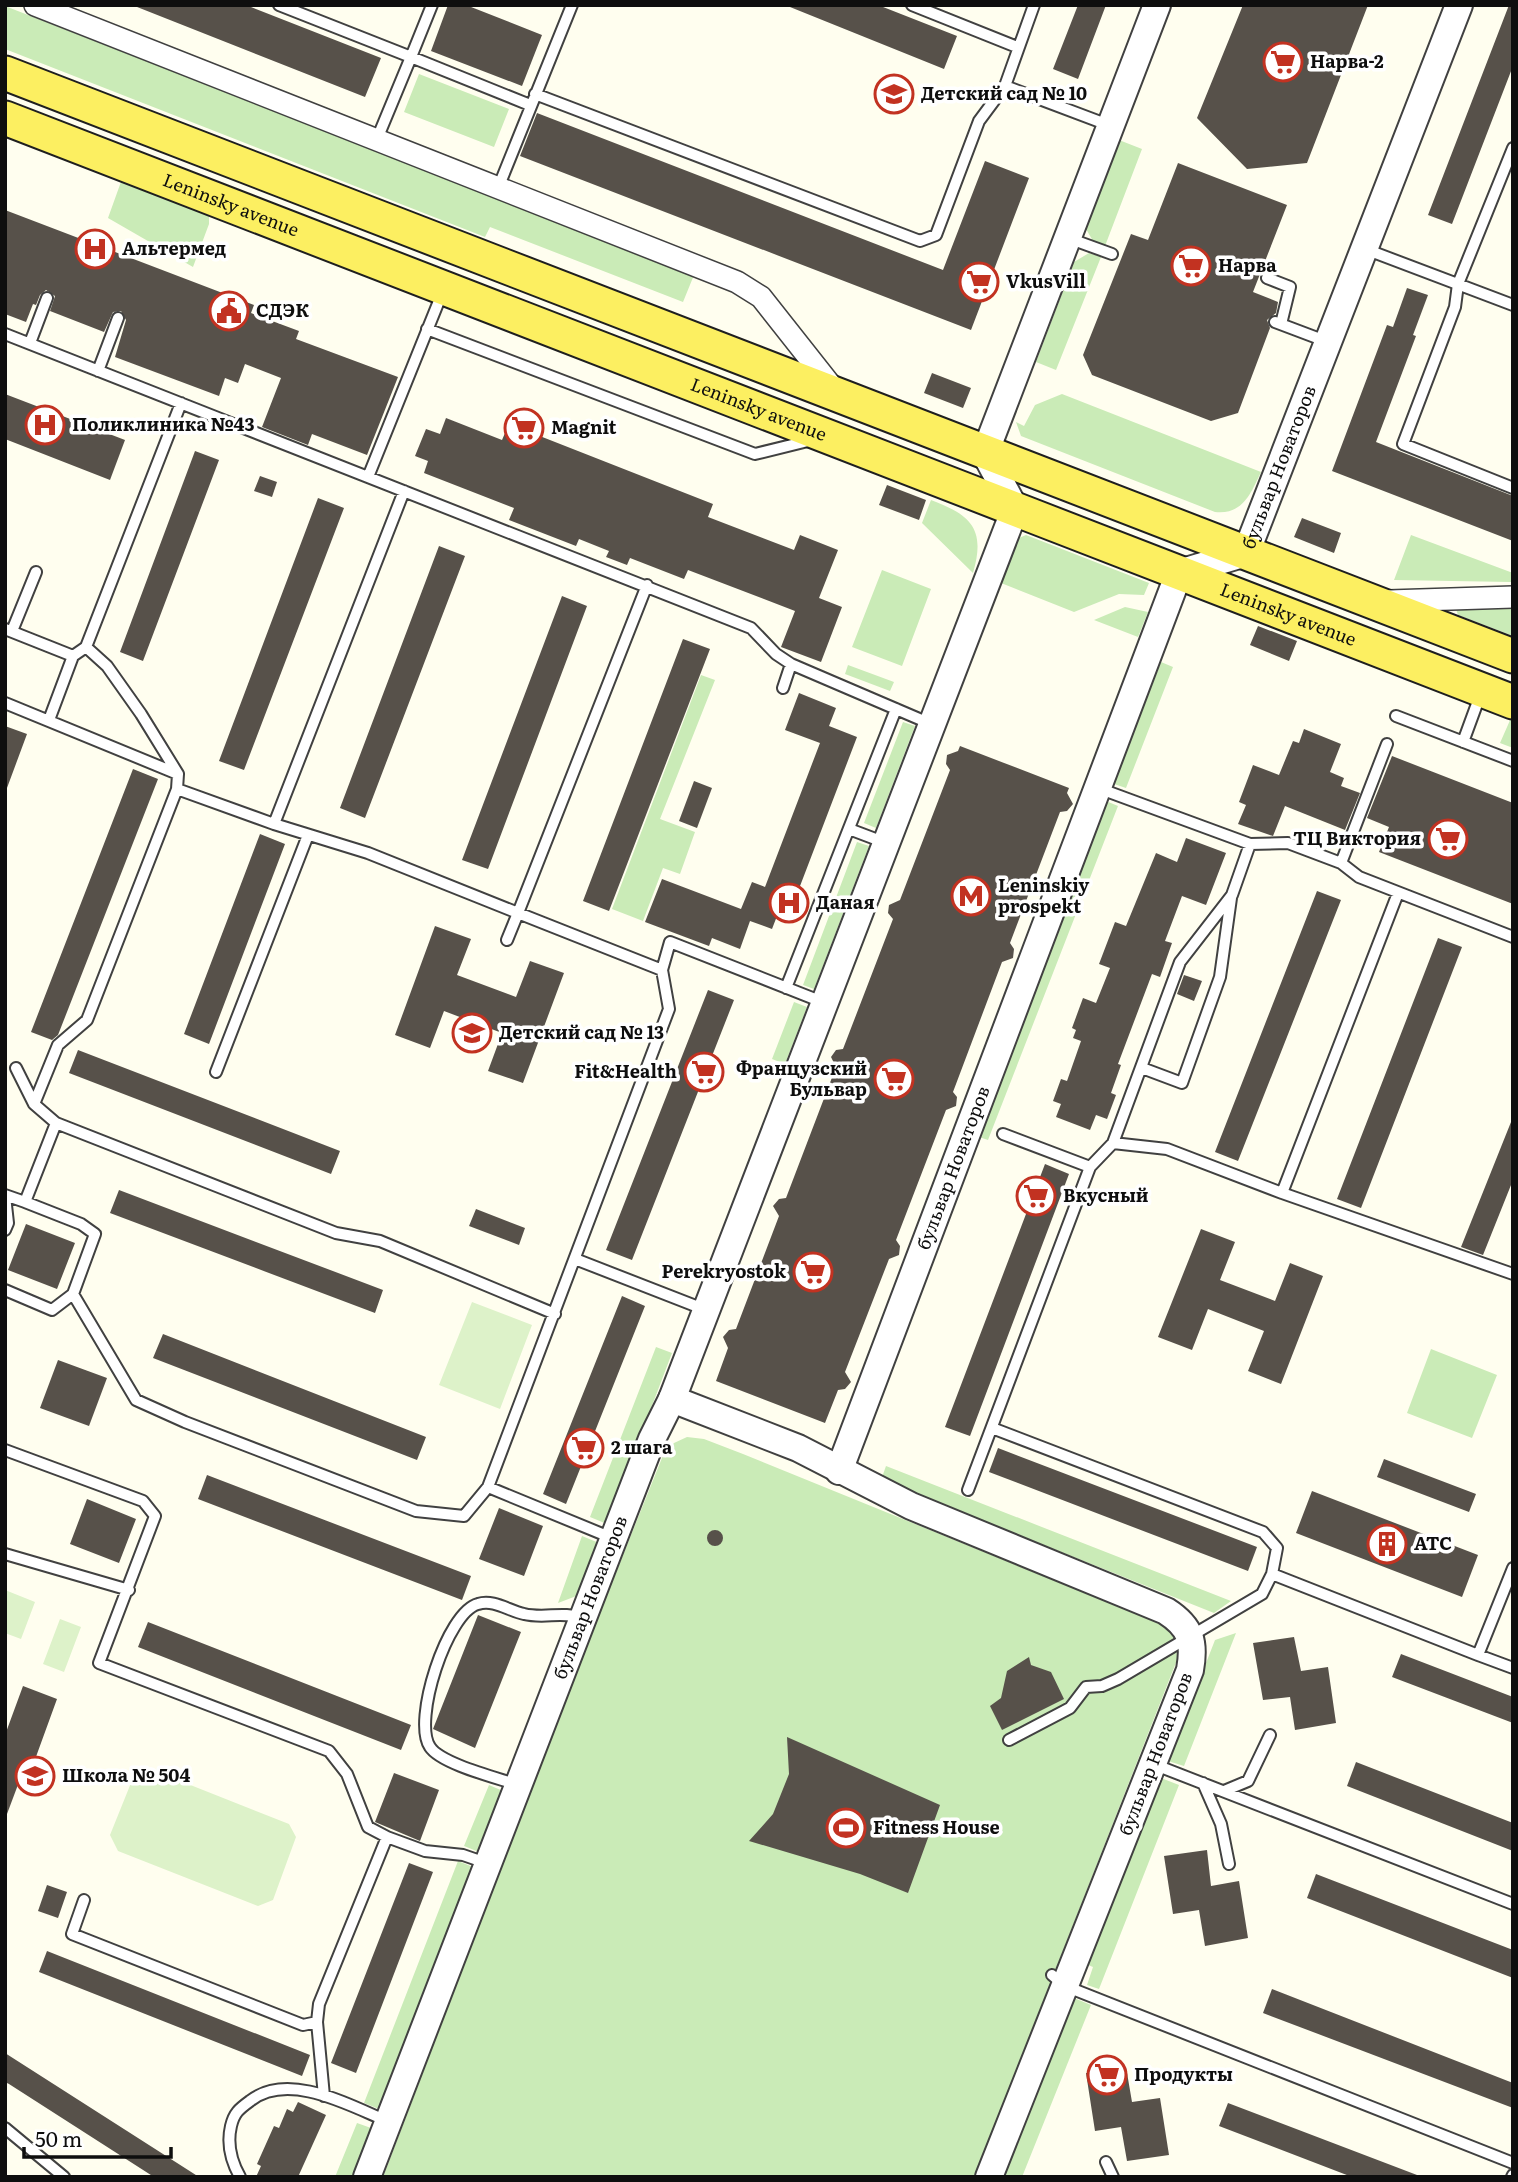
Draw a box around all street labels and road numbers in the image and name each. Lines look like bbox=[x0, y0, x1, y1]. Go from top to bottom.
street label: Leninsky avenue bbox=[159, 165, 303, 243]
street label: Leninsky avenue bbox=[687, 370, 831, 447]
street label: бульвар Новаторов bbox=[1234, 381, 1322, 553]
street label: Leninsky avenue bbox=[1217, 575, 1361, 652]
street label: бульвар Новаторов bbox=[909, 1082, 996, 1253]
street label: бульвар Новаторов bbox=[545, 1511, 633, 1683]
street label: бульвар Новаторов bbox=[1111, 1668, 1198, 1839]

